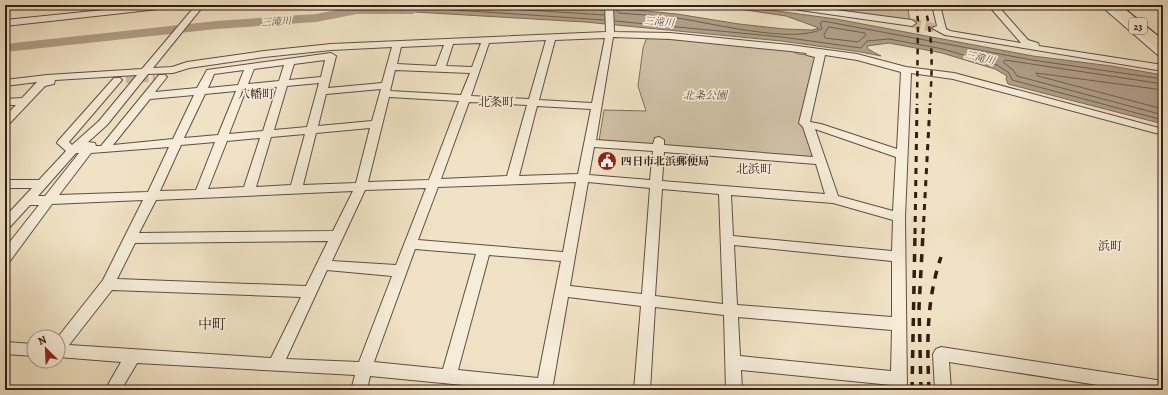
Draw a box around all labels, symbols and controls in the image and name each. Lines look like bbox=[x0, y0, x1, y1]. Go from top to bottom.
water label: 三滝川 bbox=[261, 14, 292, 29]
water label: 三滝川 bbox=[643, 14, 675, 29]
road number: 23 bbox=[1129, 18, 1147, 34]
water label: 三滝川 bbox=[964, 48, 997, 68]
district label: 八幡町 bbox=[238, 86, 274, 102]
park label: 北条公園 bbox=[683, 88, 729, 103]
district label: 北条町 bbox=[478, 94, 514, 110]
public building icon: 四日市北浜郵便局 bbox=[596, 150, 618, 172]
place label: 四日市北浜郵便局 bbox=[621, 154, 709, 169]
district label: 北浜町 bbox=[736, 161, 772, 177]
district label: 浜町 bbox=[1098, 238, 1122, 254]
district label: 中町 bbox=[198, 315, 226, 334]
north arrow bbox=[26, 329, 66, 369]
text: N bbox=[35, 332, 49, 349]

